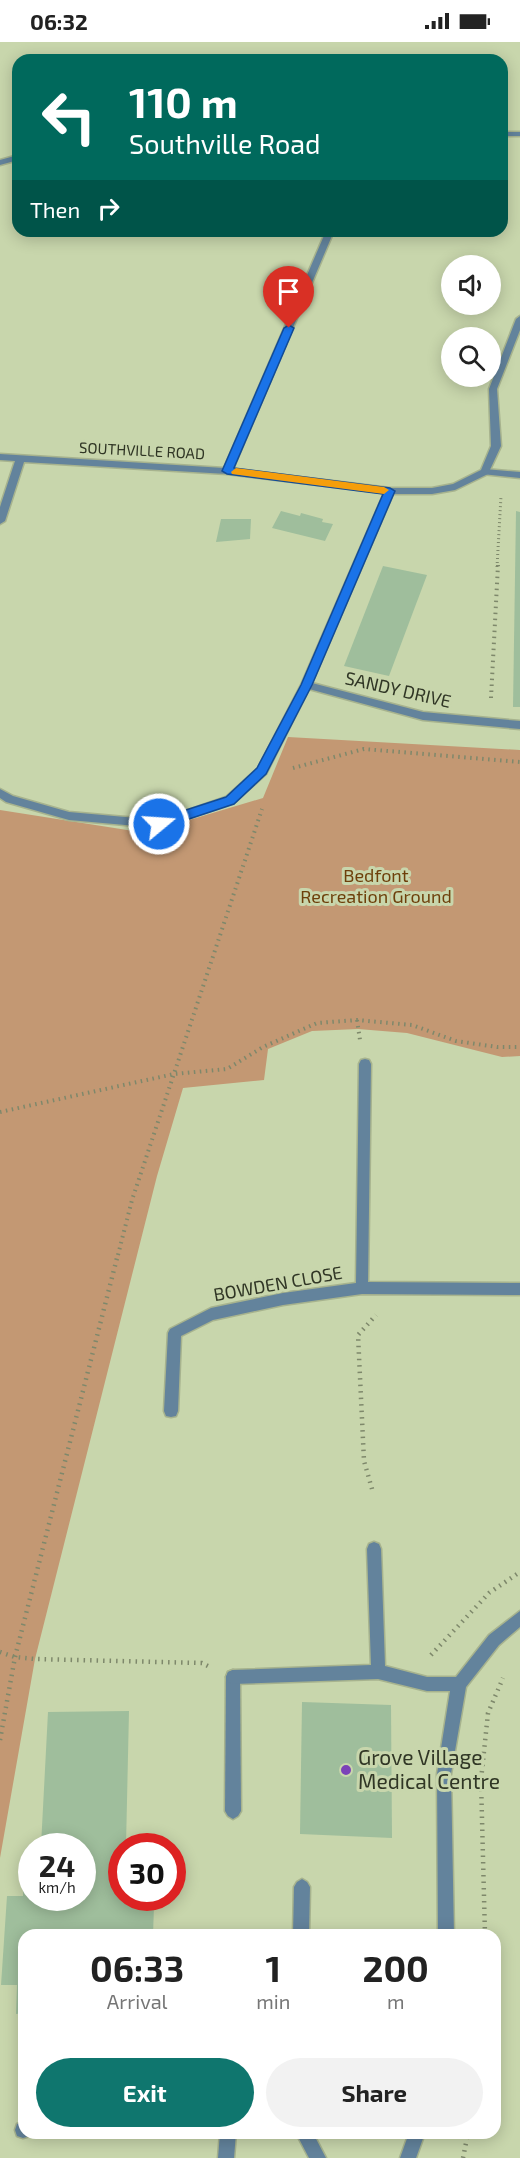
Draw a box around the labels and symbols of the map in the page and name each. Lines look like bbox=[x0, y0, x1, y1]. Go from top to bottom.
pin bbox=[263, 266, 314, 328]
street label: SOUTHVILLE ROAD bbox=[79, 438, 205, 462]
street label: SANDY DRIVE bbox=[343, 666, 453, 712]
position arrow bbox=[127, 792, 191, 856]
park label: Bedfont Recreation Ground bbox=[300, 864, 452, 907]
street label: BOWDEN CLOSE bbox=[212, 1261, 344, 1305]
place label: Grove Village Medical Centre bbox=[358, 1744, 500, 1793]
marker: Grove Village Medical Centre bbox=[339, 1763, 353, 1777]
speed limit sign: 30 bbox=[108, 1833, 186, 1911]

